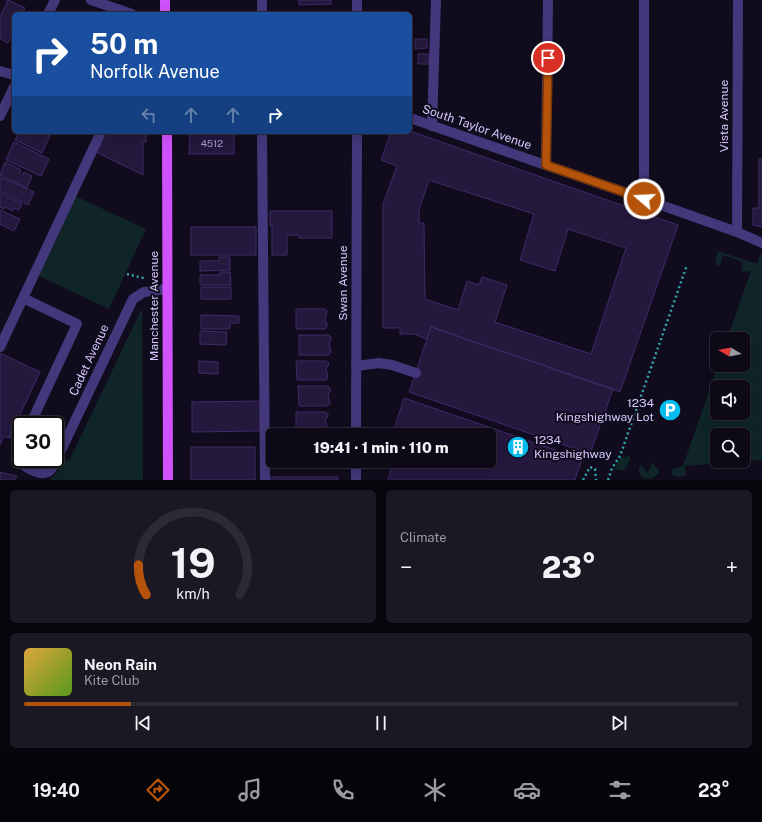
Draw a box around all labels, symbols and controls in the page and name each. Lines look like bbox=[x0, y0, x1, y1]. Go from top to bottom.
text: 50 m bbox=[90, 27, 158, 60]
icon: right bbox=[24, 28, 76, 80]
pin bbox=[531, 41, 565, 75]
icon: arrive bbox=[537, 47, 559, 69]
text: Norfolk Avenue bbox=[90, 61, 220, 82]
street label: Vista Avenue bbox=[717, 80, 731, 152]
street label: South Taylor Avenue bbox=[421, 102, 534, 152]
icon: left bbox=[138, 104, 160, 126]
icon: ahead bbox=[180, 104, 202, 126]
icon: ahead bbox=[222, 104, 244, 126]
icon: right bbox=[264, 104, 286, 126]
house number: 4512 bbox=[201, 137, 223, 149]
position arrow bbox=[623, 178, 665, 220]
street label: Swan Avenue bbox=[336, 245, 350, 321]
street label: Manchester Avenue bbox=[147, 251, 161, 361]
street label: Cadet Avenue bbox=[66, 322, 112, 398]
north arrow bbox=[710, 332, 750, 372]
map controls bbox=[710, 332, 750, 468]
button: sound bbox=[710, 380, 750, 420]
place label: 1234 Kingshighway Lot bbox=[556, 396, 654, 424]
parking icon: 1234 Kingshighway Lot bbox=[657, 397, 683, 423]
speed limit sign: 30 bbox=[12, 416, 64, 468]
button: search bbox=[710, 428, 750, 468]
place label: 1234 Kingshighway bbox=[534, 433, 612, 461]
building icon: 1234 Kingshighway bbox=[505, 434, 531, 460]
text: 19:41 · 1 min · 110 m bbox=[313, 439, 449, 456]
text: Climate bbox=[400, 530, 447, 545]
text: 19 bbox=[170, 537, 216, 586]
text: 23° bbox=[542, 549, 596, 585]
text: − bbox=[400, 554, 412, 580]
text: + bbox=[726, 554, 738, 580]
text: km/h bbox=[176, 584, 210, 601]
text: Neon Rain bbox=[84, 656, 157, 673]
text: Kite Club bbox=[84, 673, 139, 688]
icon: previous bbox=[132, 712, 154, 734]
icon: pause bbox=[370, 712, 392, 734]
icon: next bbox=[608, 712, 630, 734]
icon: directions bbox=[144, 776, 172, 804]
icon: music bbox=[236, 776, 264, 804]
icon: phone bbox=[329, 776, 357, 804]
icon: climate bbox=[421, 776, 449, 804]
icon: car bbox=[513, 776, 541, 804]
icon: filters bbox=[606, 776, 634, 804]
text: 19:40 bbox=[32, 780, 80, 801]
text: 23° bbox=[698, 780, 730, 801]

